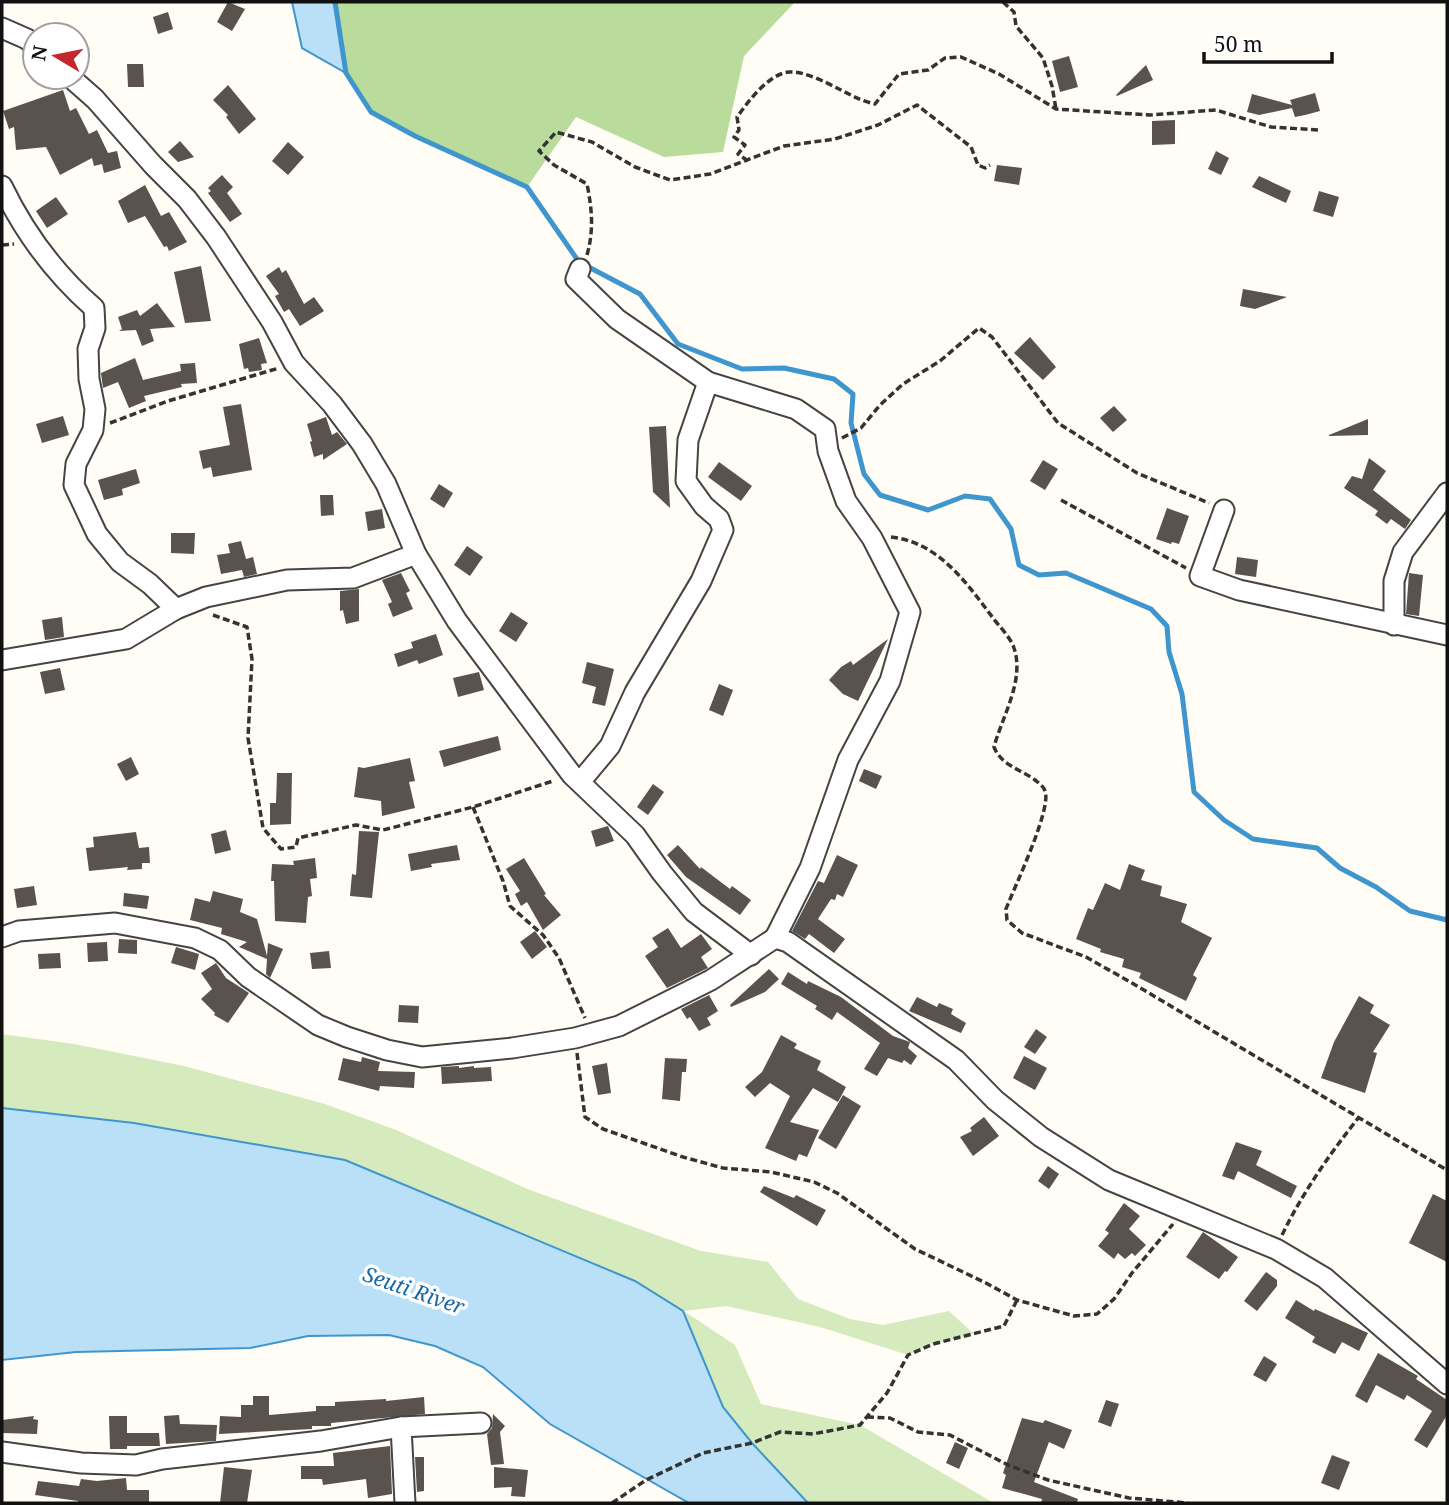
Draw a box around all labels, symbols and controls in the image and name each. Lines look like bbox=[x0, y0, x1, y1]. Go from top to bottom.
north arrow bbox=[21, 21, 91, 91]
scale bar bbox=[1204, 21, 1332, 65]
text: 50 m bbox=[1214, 30, 1263, 58]
text: N bbox=[25, 43, 53, 63]
water label: Seuti River bbox=[359, 1260, 469, 1321]

